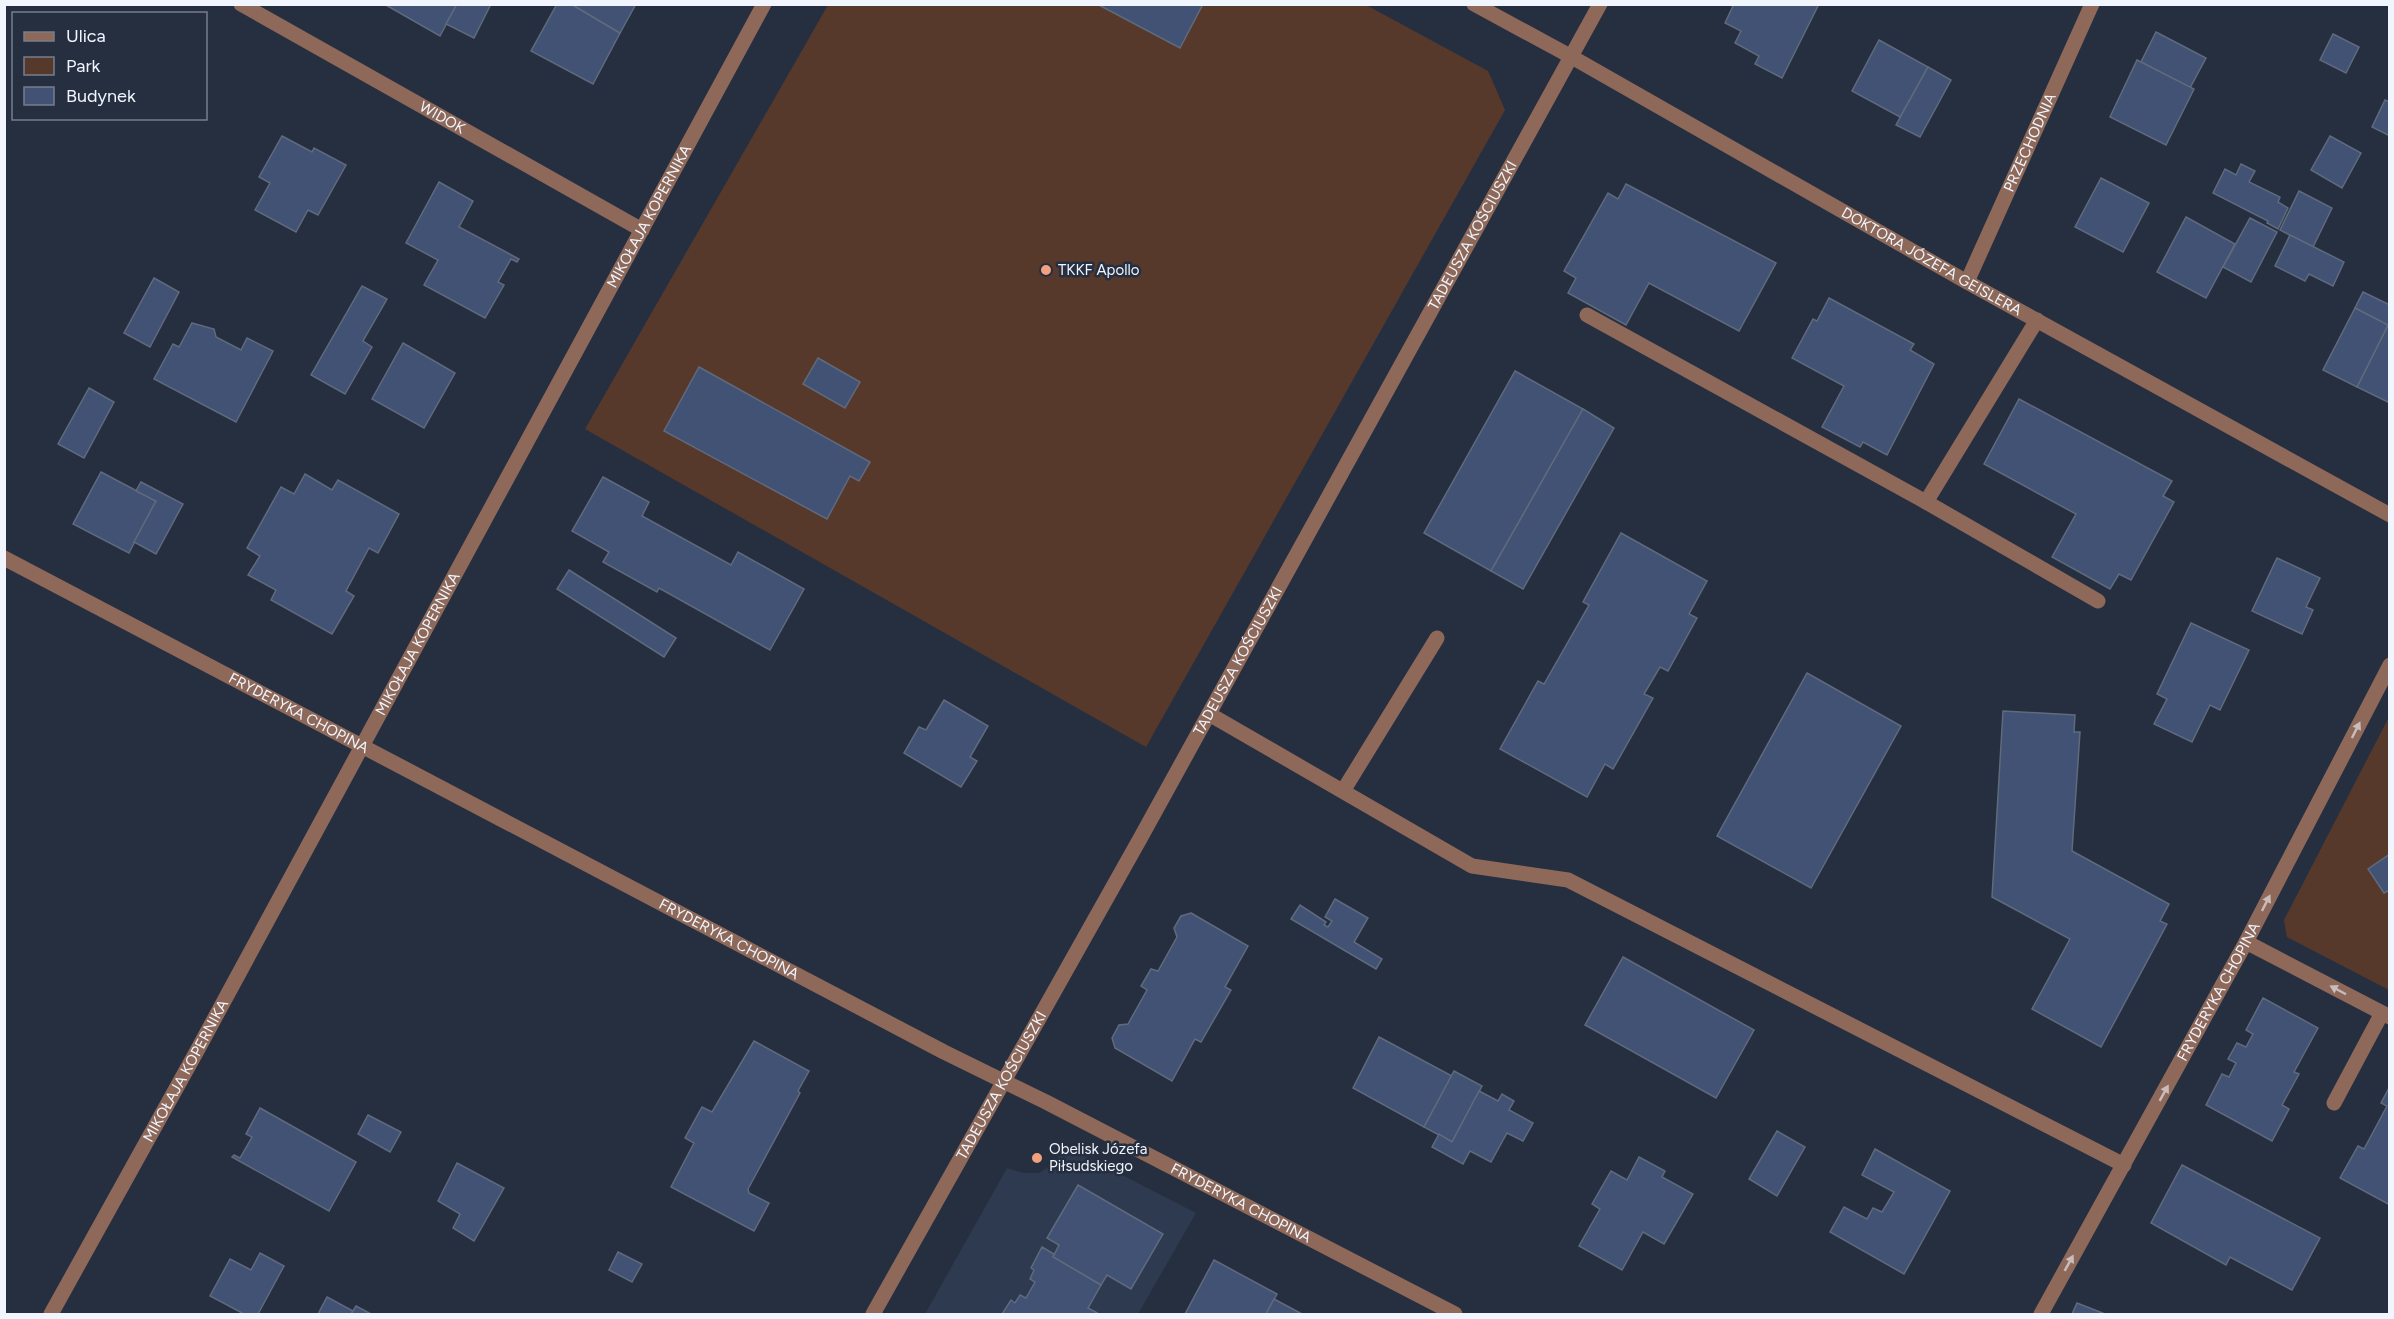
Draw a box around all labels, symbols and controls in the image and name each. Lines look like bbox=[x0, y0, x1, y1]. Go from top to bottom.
legend bbox=[12, 12, 207, 120]
text: Ulica bbox=[66, 25, 106, 47]
text: Park bbox=[66, 55, 101, 77]
text: Budynek bbox=[66, 85, 136, 107]
street label: PRZECHODNIA bbox=[2000, 90, 2060, 195]
street label: WIDOK bbox=[416, 97, 469, 138]
street label: MIKOŁAJA KOPERNIKA bbox=[603, 142, 695, 291]
street label: TADEUSZA KOŚCIUSZKI bbox=[1424, 158, 1521, 313]
street label: DOKTORA JÓZEFA GEISLERA bbox=[1838, 203, 2025, 319]
place label: TKKF Apollo bbox=[1058, 261, 1140, 279]
marker: TKKF Apollo bbox=[1039, 263, 1053, 277]
street label: MIKOŁAJA KOPERNIKA bbox=[372, 569, 464, 718]
street label: TADEUSZA KOŚCIUSZKI bbox=[1190, 583, 1286, 739]
street label: FRYDERYKA CHOPINA bbox=[226, 669, 372, 757]
one-way arrow bbox=[2351, 721, 2361, 738]
one-way arrow bbox=[2261, 894, 2271, 911]
street label: FRYDERYKA CHOPINA bbox=[656, 895, 802, 983]
street label: FRYDERYKA CHOPINA bbox=[2173, 919, 2264, 1064]
one-way arrow bbox=[2329, 985, 2346, 995]
street label: MIKOŁAJA KOPERNIKA bbox=[139, 996, 232, 1145]
street label: TADEUSZA KOŚCIUSZKI bbox=[952, 1008, 1050, 1163]
one-way arrow bbox=[2159, 1084, 2169, 1101]
place label: Obelisk Józefa Piłsudskiego bbox=[1049, 1140, 1148, 1175]
marker: Obelisk Józefa Piłsudskiego bbox=[1030, 1151, 1044, 1165]
street label: FRYDERYKA CHOPINA bbox=[1168, 1159, 1314, 1247]
one-way arrow bbox=[2064, 1255, 2074, 1272]

